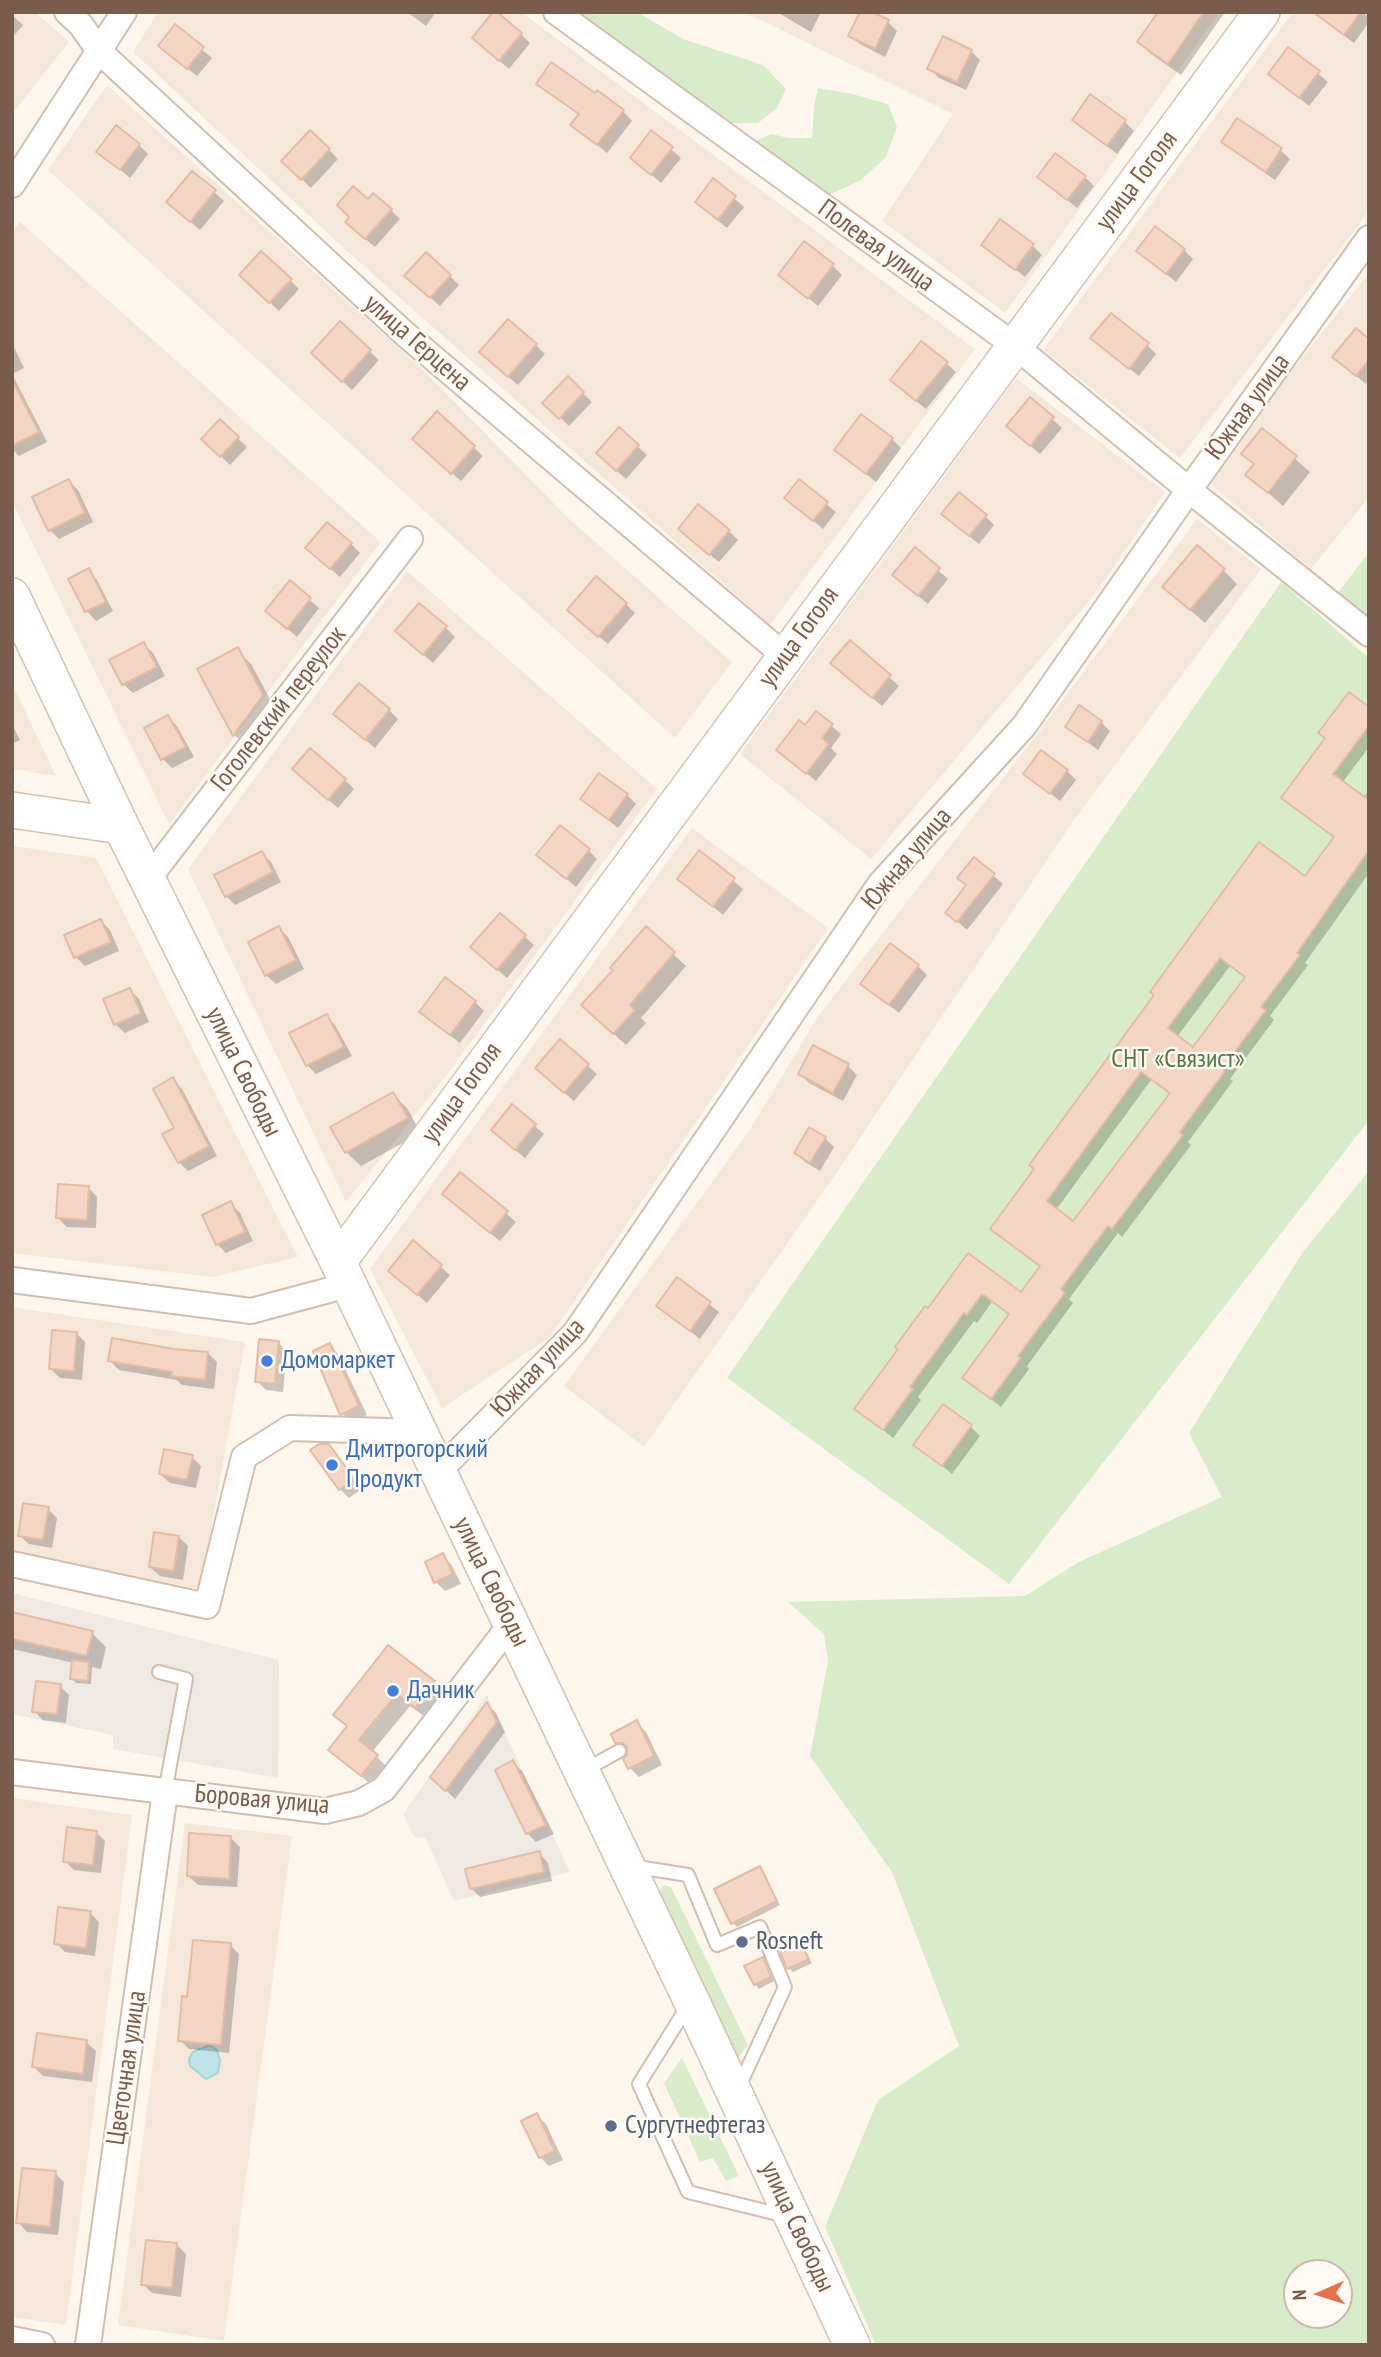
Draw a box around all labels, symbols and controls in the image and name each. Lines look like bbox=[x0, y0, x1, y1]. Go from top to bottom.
street label: улица Гоголя bbox=[1090, 125, 1184, 237]
street label: Полевая улица bbox=[812, 193, 940, 299]
street label: улица Герцена bbox=[357, 288, 477, 398]
street label: Южная улица bbox=[1199, 348, 1297, 466]
street label: улица Гоголя bbox=[752, 581, 846, 693]
street label: Гоголевский переулок bbox=[205, 620, 353, 798]
street label: Южная улица bbox=[855, 802, 959, 916]
street label: улица Свободы bbox=[198, 1002, 288, 1142]
street label: улица Гоголя bbox=[415, 1037, 509, 1149]
park label: СНТ «Связист» bbox=[1111, 1044, 1245, 1076]
street label: Южная улица bbox=[485, 1312, 591, 1424]
place label: Домомаркет bbox=[281, 1345, 395, 1377]
marker: Домомаркет bbox=[259, 1353, 275, 1369]
place label: Дмитрогорский Продукт bbox=[346, 1434, 488, 1496]
marker: Дмитрогорский Продукт bbox=[324, 1457, 340, 1473]
street label: улица Свободы bbox=[446, 1512, 536, 1652]
place label: Дачник bbox=[407, 1675, 475, 1707]
marker: Дачник bbox=[385, 1683, 401, 1699]
street label: Боровая улица bbox=[193, 1779, 331, 1821]
place label: Rosneft bbox=[756, 1926, 823, 1958]
marker: Rosneft bbox=[734, 1934, 750, 1950]
street label: Цветочная улица bbox=[101, 1989, 153, 2147]
place label: Сургутнефтегаз bbox=[625, 2110, 765, 2142]
marker: Сургутнефтегаз bbox=[603, 2118, 619, 2134]
street label: улица Свободы bbox=[753, 2157, 841, 2297]
north arrow bbox=[1283, 2259, 1353, 2329]
text: N bbox=[1287, 2289, 1311, 2301]

